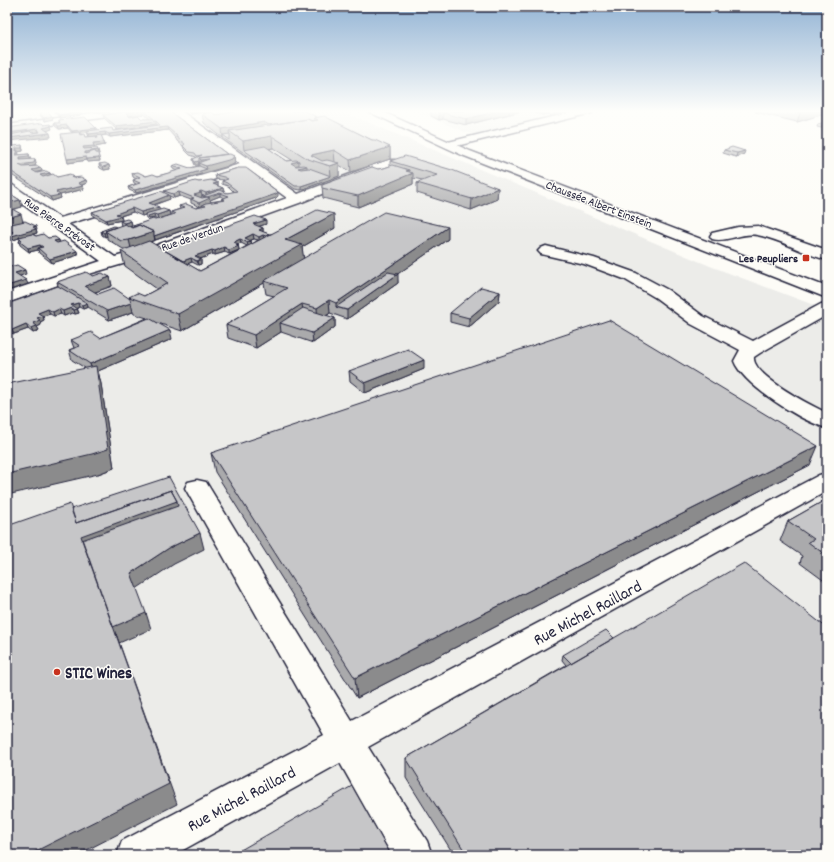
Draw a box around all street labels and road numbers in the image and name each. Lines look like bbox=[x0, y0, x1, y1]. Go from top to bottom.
street label: Chaussée Albert Einstein bbox=[543, 177, 655, 234]
street label: Rue Pierre Prévost bbox=[20, 194, 99, 257]
street label: Rue de Verdun bbox=[159, 220, 226, 257]
street label: Rue Michel Raillard bbox=[530, 576, 647, 653]
street label: Rue Michel Raillard bbox=[184, 762, 301, 839]

